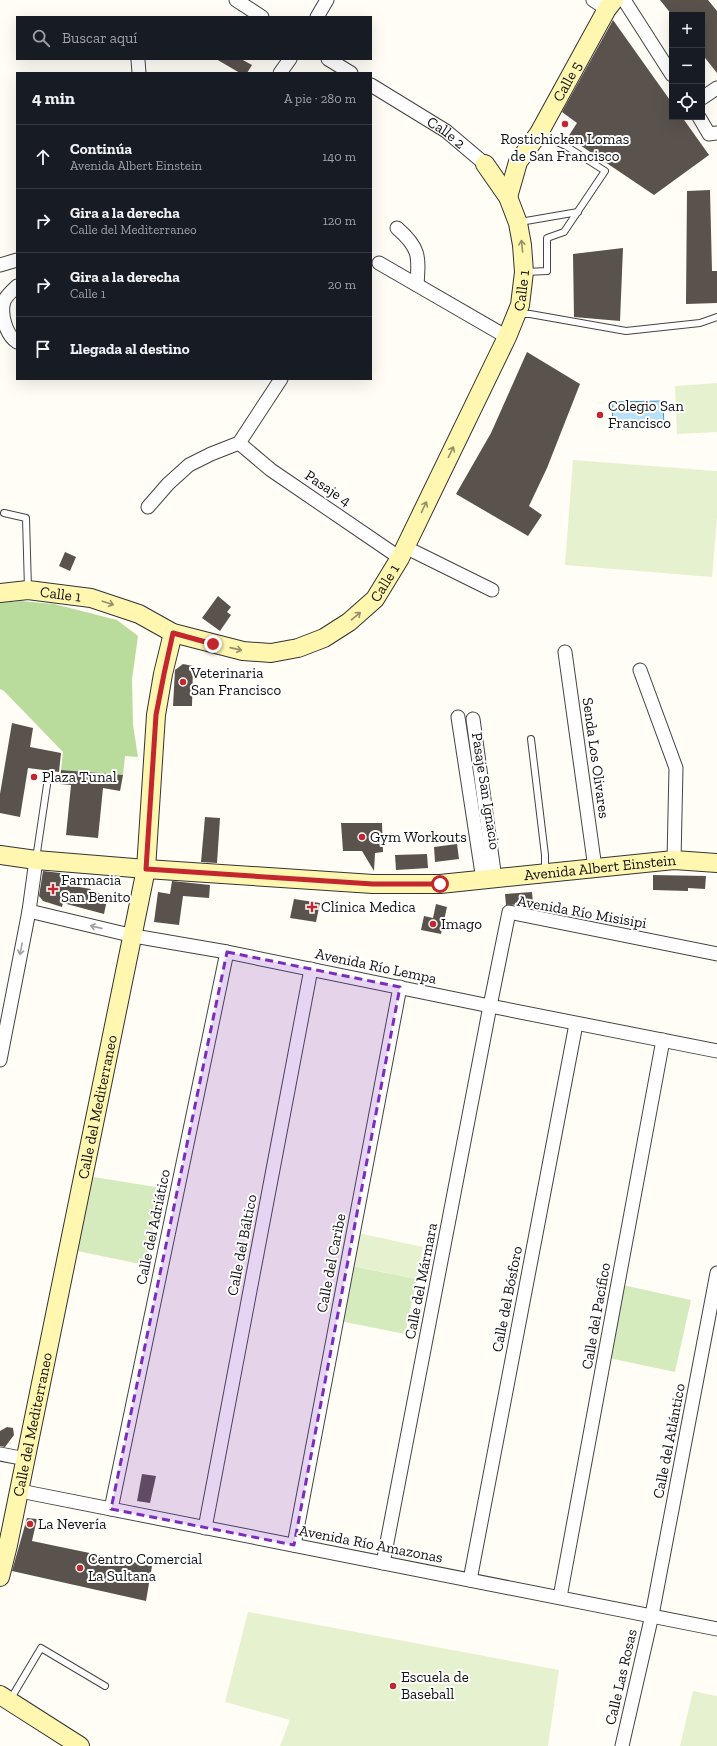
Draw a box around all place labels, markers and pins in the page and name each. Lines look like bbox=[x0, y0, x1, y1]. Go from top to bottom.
marker: Rostichicken Lomas de San Francisco bbox=[560, 119, 570, 129]
place label: Rostichicken Lomas de San Francisco bbox=[501, 130, 629, 165]
place label: Colegio San Francisco bbox=[608, 397, 684, 432]
marker: Colegio San Francisco bbox=[595, 410, 605, 420]
place label: Veterinaria San Francisco bbox=[190, 664, 281, 699]
marker: Veterinaria San Francisco bbox=[178, 677, 188, 687]
place label: Plaza Tunal bbox=[42, 768, 117, 786]
marker: Plaza Tunal bbox=[29, 772, 39, 782]
place label: Gym Workouts bbox=[370, 828, 467, 846]
marker: Gym Workouts bbox=[357, 832, 367, 842]
place label: Farmacia San Benito bbox=[61, 871, 131, 906]
marker: Farmacia San Benito bbox=[48, 884, 58, 894]
place label: Clínica Medica bbox=[321, 898, 416, 916]
marker: Clínica Medica bbox=[306, 901, 318, 913]
place label: Imago bbox=[441, 915, 482, 933]
marker: Imago bbox=[428, 919, 438, 929]
place label: La Nevería bbox=[38, 1515, 107, 1533]
marker: La Nevería bbox=[25, 1519, 35, 1529]
place label: Centro Comercial La Sultana bbox=[88, 1550, 202, 1585]
marker: Centro Comercial La Sultana bbox=[75, 1563, 85, 1573]
place label: Escuela de Baseball bbox=[401, 1668, 469, 1703]
marker: Escuela de Baseball bbox=[388, 1681, 398, 1691]

